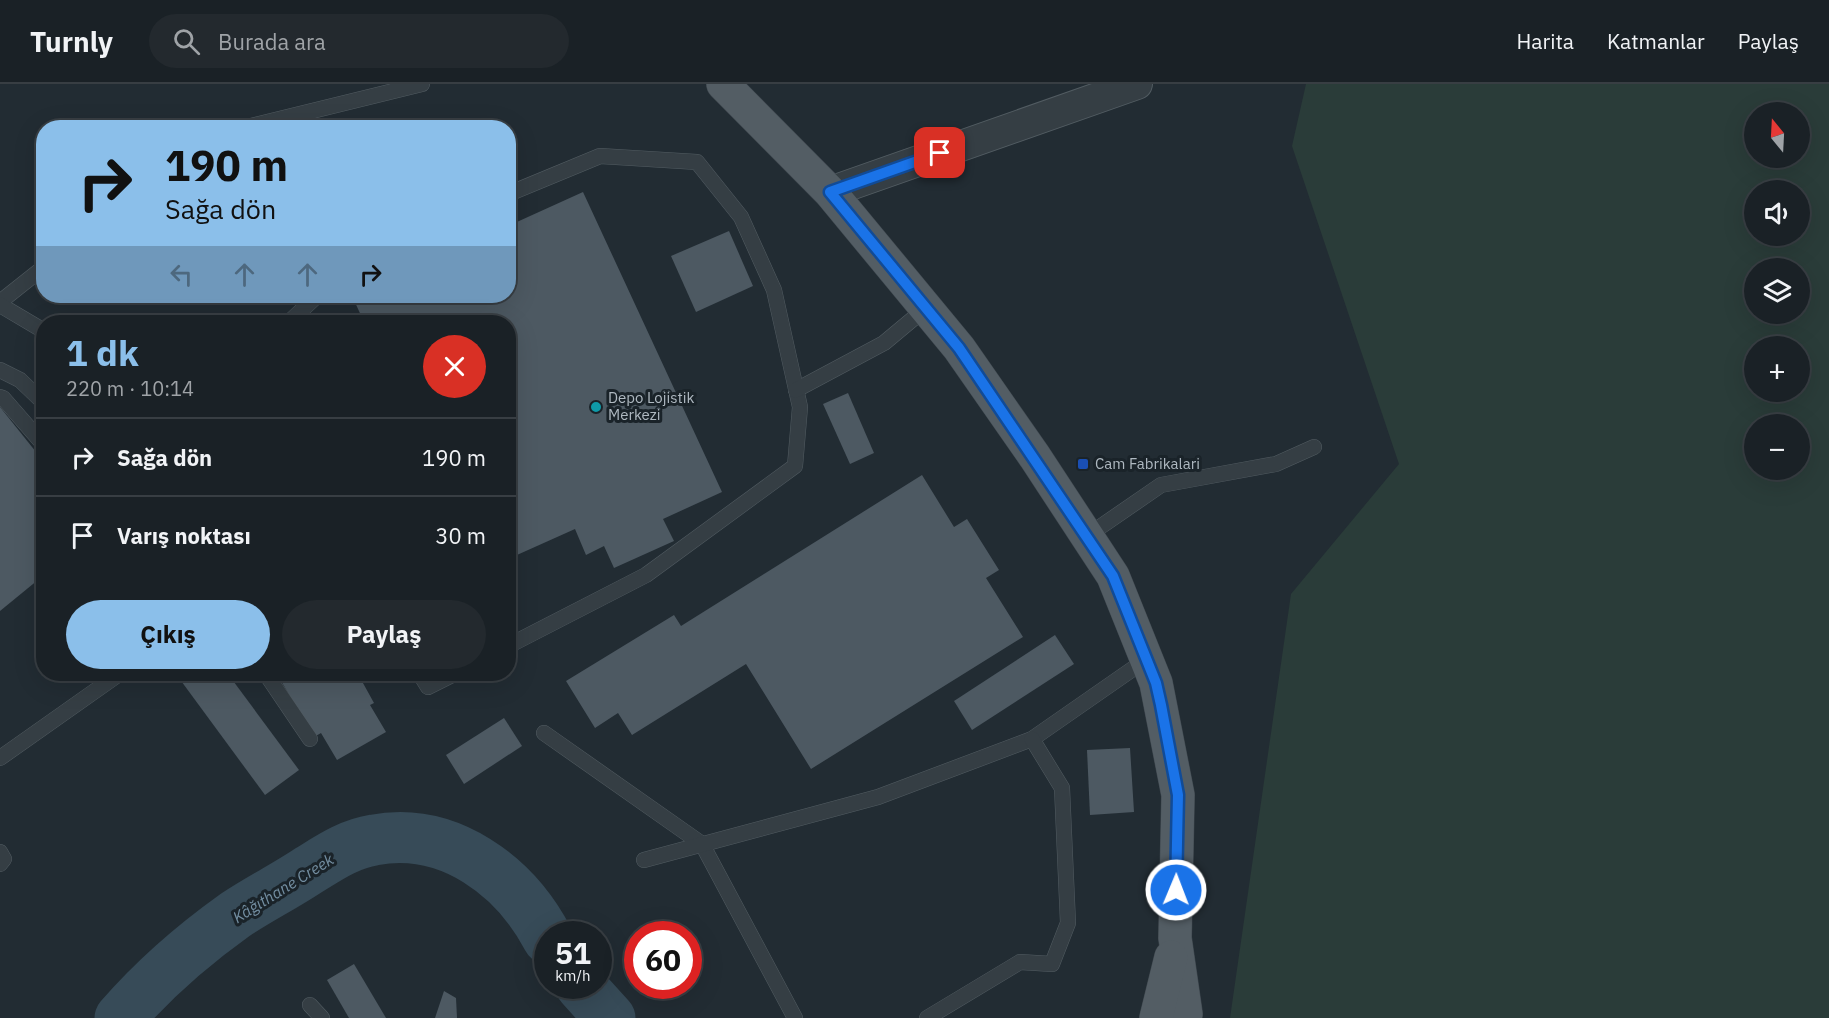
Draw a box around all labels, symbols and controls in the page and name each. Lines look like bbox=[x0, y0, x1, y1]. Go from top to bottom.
search box bbox=[149, 14, 569, 68]
text: Turnly bbox=[30, 23, 113, 60]
icon: search bbox=[170, 25, 203, 58]
text: Burada ara bbox=[218, 27, 326, 56]
text: Harita bbox=[1516, 27, 1574, 55]
text: Katmanlar bbox=[1607, 27, 1705, 55]
text: Paylaş bbox=[1738, 27, 1799, 55]
north arrow bbox=[1744, 102, 1810, 168]
map controls bbox=[1744, 102, 1810, 480]
pin bbox=[914, 127, 965, 178]
icon: arrive bbox=[923, 136, 956, 169]
text: 190 m bbox=[165, 138, 288, 193]
icon: right bbox=[66, 144, 144, 222]
button: sound bbox=[1744, 180, 1810, 246]
text: Sağa dön bbox=[165, 191, 276, 226]
icon: left bbox=[165, 258, 198, 291]
icon: ahead bbox=[228, 258, 261, 291]
icon: ahead bbox=[291, 258, 324, 291]
icon: right bbox=[354, 258, 387, 291]
button: layers bbox=[1744, 258, 1810, 324]
text: 1 dk bbox=[66, 329, 139, 376]
button: close bbox=[423, 335, 486, 398]
button: + bbox=[1744, 336, 1810, 402]
text: 220 m · 10:14 bbox=[66, 375, 194, 402]
place label: Depo Lojistik Merkezi bbox=[608, 388, 694, 424]
marker: Depo Lojistik Merkezi bbox=[589, 400, 603, 414]
button: − bbox=[1744, 414, 1810, 480]
icon: right bbox=[66, 441, 99, 474]
text: Sağa dön bbox=[117, 443, 212, 472]
text: 190 m bbox=[422, 443, 486, 472]
place label: Cam Fabrikalari bbox=[1095, 454, 1200, 473]
marker: Cam Fabrikalari bbox=[1076, 457, 1090, 471]
icon: arrive bbox=[66, 519, 99, 552]
text: Varış noktası bbox=[117, 521, 251, 550]
text: 30 m bbox=[435, 521, 486, 550]
button: Çıkış bbox=[66, 600, 270, 669]
button: Paylaş bbox=[282, 600, 486, 669]
water label: Kâğıthane Creek bbox=[229, 849, 338, 927]
position arrow bbox=[1144, 858, 1208, 922]
speed limit sign: 60 bbox=[624, 921, 702, 999]
text: 51 bbox=[555, 933, 591, 972]
text: km/h bbox=[555, 966, 591, 985]

